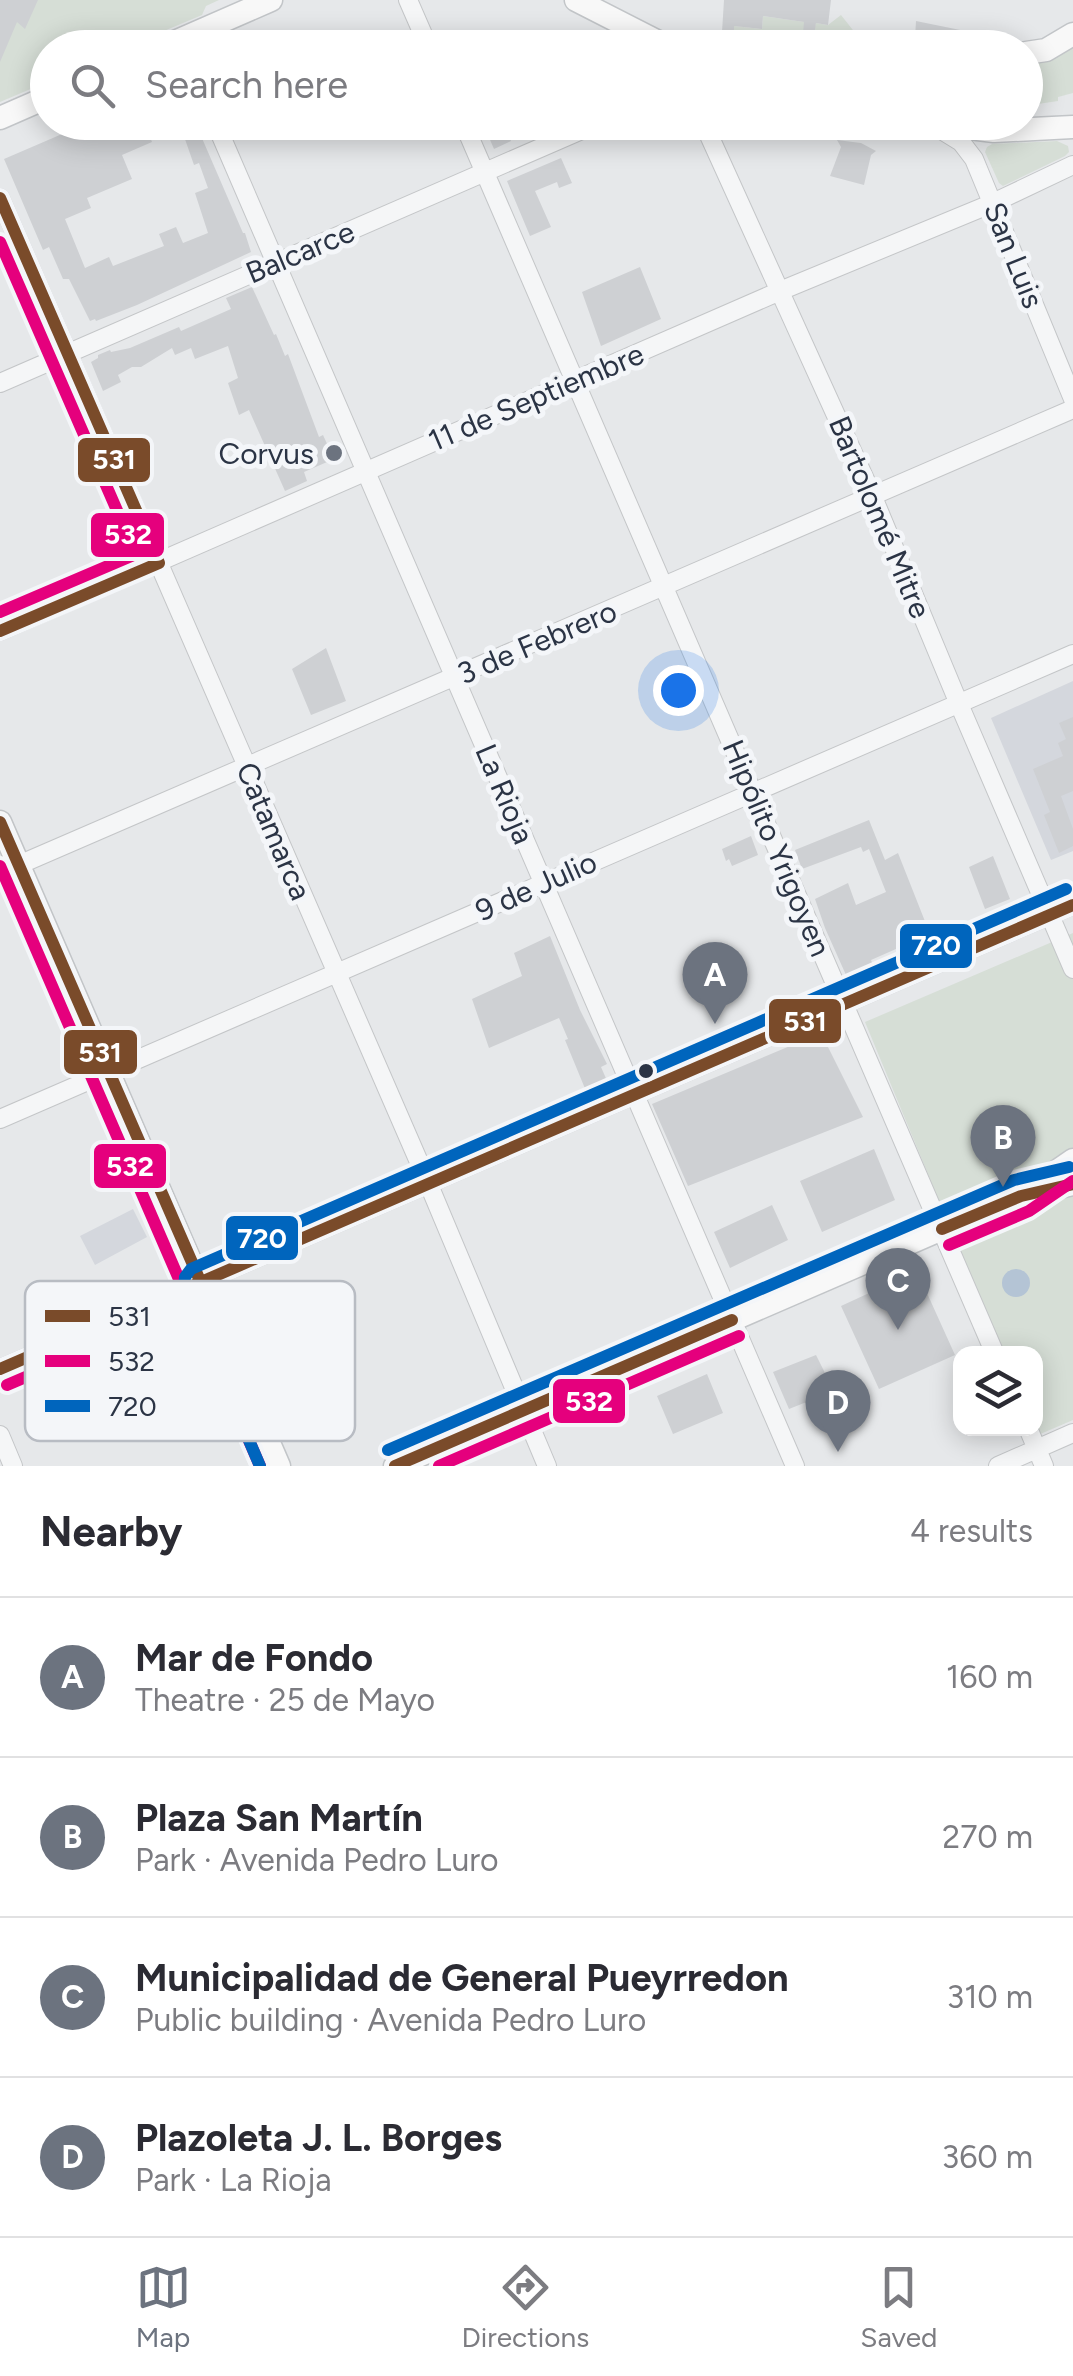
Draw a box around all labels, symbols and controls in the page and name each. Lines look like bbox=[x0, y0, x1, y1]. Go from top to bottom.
search box bbox=[30, 30, 1043, 140]
icon: search bbox=[65, 58, 120, 113]
text: Search here bbox=[145, 62, 348, 108]
street label: San Luis bbox=[976, 197, 1052, 313]
street label: Balcarce bbox=[240, 213, 360, 291]
street label: 11 de Septiembre bbox=[423, 335, 649, 459]
street label: Bartolomé Mitre bbox=[821, 410, 939, 624]
place label: Corvus bbox=[219, 435, 314, 472]
line badge: 531 bbox=[76, 436, 152, 484]
text: 531 bbox=[92, 442, 136, 476]
marker: Corvus bbox=[323, 442, 345, 464]
line badge: 532 bbox=[89, 511, 166, 559]
text: 532 bbox=[104, 517, 152, 551]
street label: 3 de Febrero bbox=[452, 592, 622, 692]
your location bbox=[653, 665, 704, 716]
street label: Hipólito Yrigoyen bbox=[715, 734, 839, 962]
street label: La Rioja bbox=[467, 739, 543, 849]
street label: Catamarca bbox=[228, 757, 320, 905]
street label: 9 de Julio bbox=[470, 843, 602, 929]
line badge: 720 bbox=[898, 922, 974, 970]
text: 720 bbox=[911, 928, 961, 962]
pin: A bbox=[682, 942, 748, 1024]
line badge: 531 bbox=[767, 997, 843, 1045]
text: 531 bbox=[783, 1004, 827, 1038]
line badge: 531 bbox=[62, 1028, 139, 1076]
text: 531 bbox=[78, 1035, 122, 1069]
unlabelled marker bbox=[636, 1061, 656, 1081]
pin: B bbox=[970, 1104, 1036, 1187]
line badge: 532 bbox=[92, 1142, 168, 1190]
text: 532 bbox=[106, 1149, 154, 1183]
line badge: 720 bbox=[224, 1214, 300, 1262]
text: 720 bbox=[237, 1221, 287, 1255]
pin: C bbox=[866, 1248, 930, 1330]
legend bbox=[25, 1281, 355, 1441]
text: 531 bbox=[108, 1299, 151, 1333]
text: 532 bbox=[108, 1344, 155, 1378]
map controls bbox=[953, 1346, 1043, 1436]
button: layers bbox=[953, 1346, 1043, 1436]
pin: D bbox=[806, 1370, 870, 1452]
line badge: 532 bbox=[551, 1377, 627, 1425]
text: 532 bbox=[565, 1384, 613, 1418]
text: 720 bbox=[108, 1389, 157, 1423]
text: Nearby bbox=[40, 1506, 182, 1557]
text: 4 results bbox=[910, 1512, 1033, 1550]
text: Mar de Fondo bbox=[135, 1635, 373, 1681]
text: A bbox=[61, 1658, 84, 1696]
text: 160 m bbox=[946, 1658, 1033, 1696]
text: Theatre · 25 de Mayo bbox=[135, 1681, 435, 1719]
text: Plaza San Martín bbox=[135, 1795, 423, 1841]
text: B bbox=[63, 1818, 82, 1856]
text: 270 m bbox=[942, 1818, 1033, 1856]
text: Park · Avenida Pedro Luro bbox=[135, 1841, 499, 1879]
text: Municipalidad de General Pueyrredon bbox=[135, 1955, 789, 2001]
text: C bbox=[61, 1978, 84, 2016]
text: 310 m bbox=[947, 1978, 1033, 2016]
text: Public building · Avenida Pedro Luro bbox=[135, 2001, 646, 2039]
text: Plazoleta J. L. Borges bbox=[135, 2115, 502, 2161]
text: D bbox=[61, 2138, 84, 2176]
text: 360 m bbox=[942, 2138, 1033, 2176]
text: Park · La Rioja bbox=[135, 2161, 332, 2199]
tab: Map bbox=[136, 2260, 191, 2354]
tab: Directions bbox=[462, 2260, 589, 2354]
tab: Saved bbox=[860, 2260, 937, 2354]

